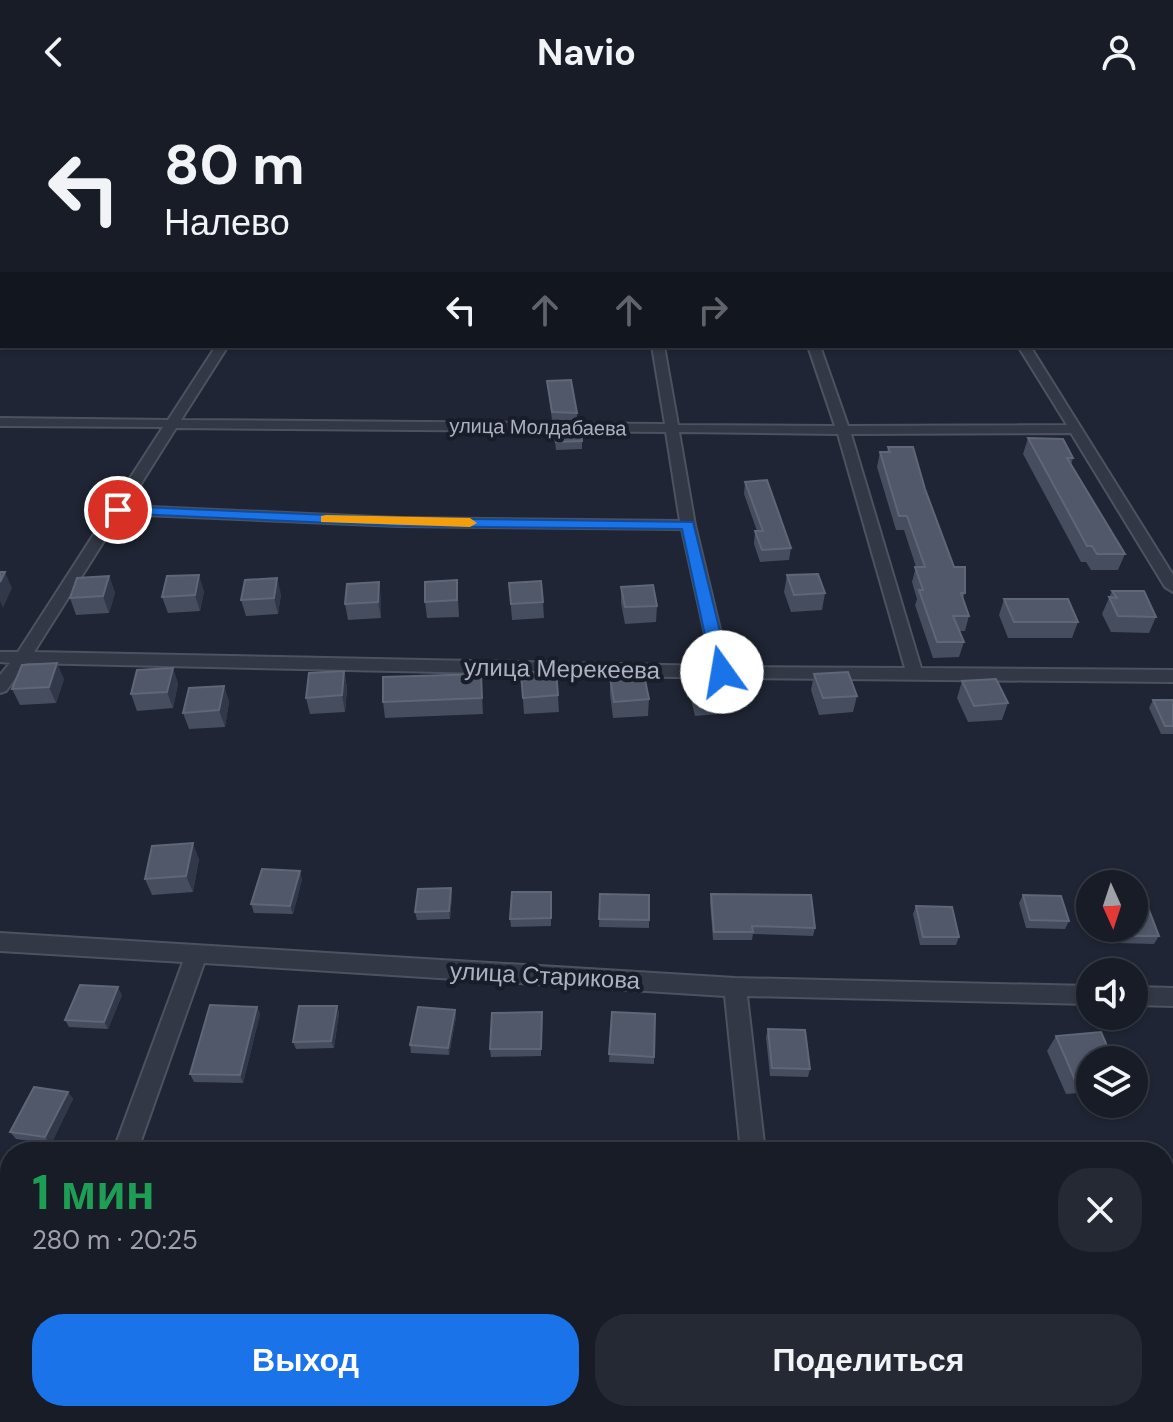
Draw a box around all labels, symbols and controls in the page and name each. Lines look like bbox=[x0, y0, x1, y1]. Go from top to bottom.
text: Navio bbox=[537, 29, 636, 76]
icon: back bbox=[32, 30, 76, 74]
icon: person bbox=[1097, 30, 1141, 74]
text: 80 m bbox=[164, 128, 305, 201]
icon: left bbox=[32, 136, 136, 240]
text: Налево bbox=[164, 199, 290, 246]
icon: left bbox=[439, 288, 483, 332]
icon: ahead bbox=[523, 288, 567, 332]
icon: ahead bbox=[607, 288, 651, 332]
icon: right bbox=[691, 288, 735, 332]
street label: улица Молдабаева bbox=[449, 412, 628, 442]
pin bbox=[84, 476, 152, 544]
icon: arrive bbox=[96, 488, 140, 532]
position arrow bbox=[680, 630, 764, 714]
street label: улица Мерекеева bbox=[464, 651, 661, 686]
north arrow bbox=[1076, 870, 1148, 942]
map controls bbox=[1076, 870, 1148, 1118]
street label: улица Старикова bbox=[449, 955, 642, 996]
button: sound bbox=[1076, 958, 1148, 1030]
button: layers bbox=[1076, 1046, 1148, 1118]
text: 1 мин bbox=[32, 1161, 155, 1224]
button: close bbox=[1058, 1168, 1142, 1252]
text: 280 m · 20:25 bbox=[32, 1223, 198, 1257]
button: Выход bbox=[32, 1314, 579, 1406]
button: Поделиться bbox=[595, 1314, 1142, 1406]

